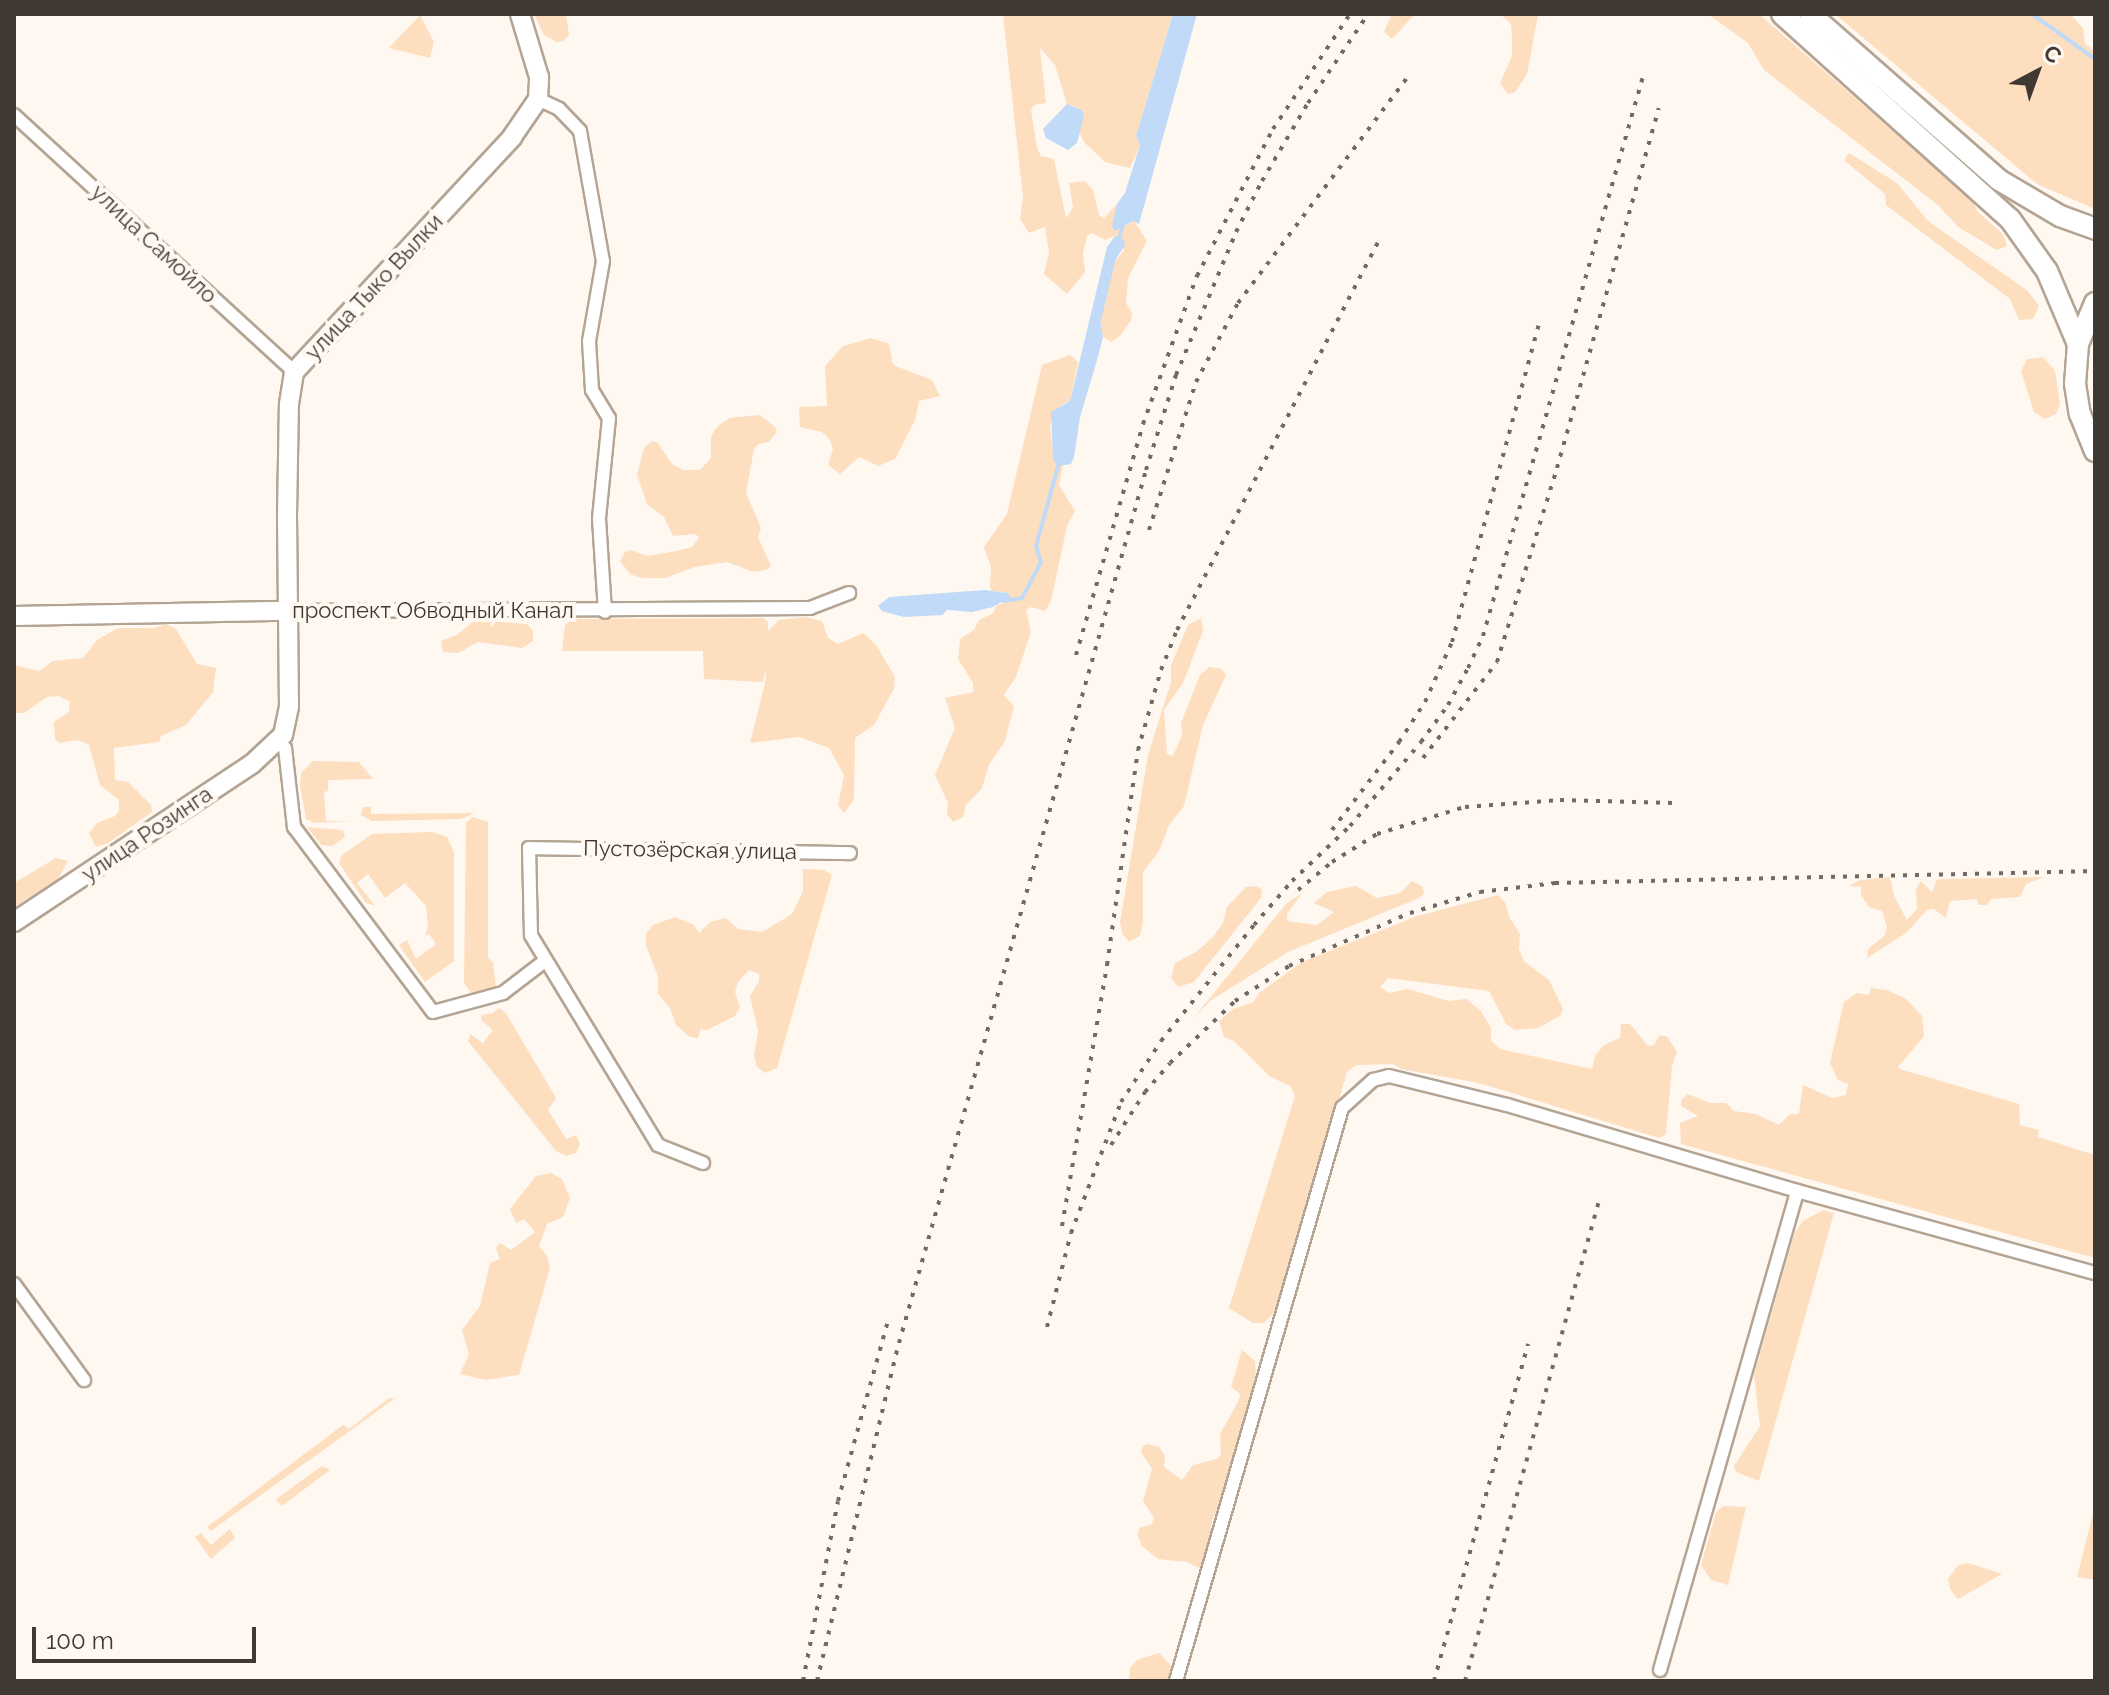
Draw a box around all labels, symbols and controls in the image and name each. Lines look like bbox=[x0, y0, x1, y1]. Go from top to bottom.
north arrow bbox=[1997, 32, 2077, 112]
text: С bbox=[2039, 39, 2067, 69]
street label: улица Самойло bbox=[86, 179, 222, 309]
street label: улица Тыко Вылки bbox=[299, 208, 449, 366]
street label: проспект Обводный Канал bbox=[292, 598, 574, 624]
street label: улица Розинга bbox=[77, 781, 217, 887]
street label: Пустозёрская улица bbox=[583, 835, 797, 865]
scale bar bbox=[36, 1611, 260, 1661]
text: 100 m bbox=[46, 1626, 114, 1655]

